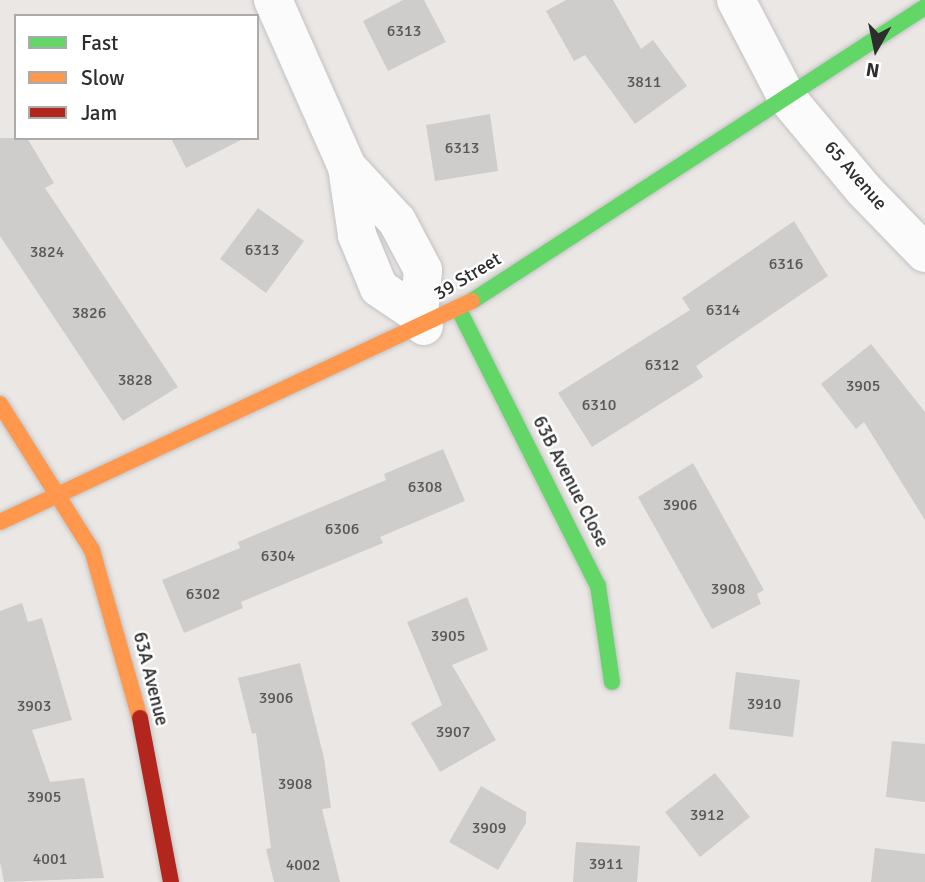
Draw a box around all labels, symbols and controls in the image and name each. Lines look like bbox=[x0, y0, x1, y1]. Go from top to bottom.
legend bbox=[14, 14, 259, 140]
north arrow bbox=[841, 14, 911, 84]
house number: 6313 bbox=[387, 21, 421, 41]
text: Fast bbox=[81, 30, 118, 56]
text: N bbox=[864, 57, 881, 83]
text: Slow bbox=[81, 65, 125, 91]
house number: 3811 bbox=[627, 72, 661, 92]
text: Jam bbox=[81, 100, 117, 126]
street label: 65 Avenue bbox=[819, 137, 891, 215]
house number: 6313 bbox=[445, 138, 479, 158]
house number: 6313 bbox=[245, 240, 279, 260]
house number: 3824 bbox=[30, 242, 64, 262]
street label: 39 Street bbox=[430, 248, 506, 306]
house number: 6316 bbox=[769, 254, 803, 274]
house number: 6314 bbox=[706, 300, 740, 320]
house number: 3826 bbox=[72, 303, 106, 323]
house number: 6312 bbox=[645, 355, 679, 375]
house number: 3828 bbox=[118, 370, 152, 390]
house number: 3905 bbox=[846, 376, 880, 396]
house number: 6310 bbox=[582, 395, 616, 415]
street label: 63B Avenue Close bbox=[527, 413, 613, 551]
house number: 6308 bbox=[408, 477, 442, 497]
house number: 3906 bbox=[663, 495, 697, 515]
house number: 6306 bbox=[325, 519, 359, 539]
house number: 6304 bbox=[261, 546, 295, 566]
house number: 3908 bbox=[711, 579, 745, 599]
house number: 6302 bbox=[186, 584, 220, 604]
house number: 3905 bbox=[431, 626, 465, 646]
street label: 63A Avenue bbox=[127, 630, 173, 728]
house number: 3906 bbox=[259, 688, 293, 708]
house number: 3910 bbox=[747, 694, 781, 714]
house number: 3903 bbox=[17, 696, 51, 716]
house number: 3907 bbox=[436, 722, 470, 742]
house number: 3908 bbox=[278, 774, 312, 794]
house number: 3905 bbox=[27, 787, 61, 807]
house number: 3912 bbox=[690, 805, 724, 825]
house number: 3909 bbox=[472, 818, 506, 838]
house number: 4001 bbox=[33, 849, 67, 869]
house number: 3911 bbox=[589, 854, 623, 874]
house number: 4002 bbox=[286, 855, 320, 875]

